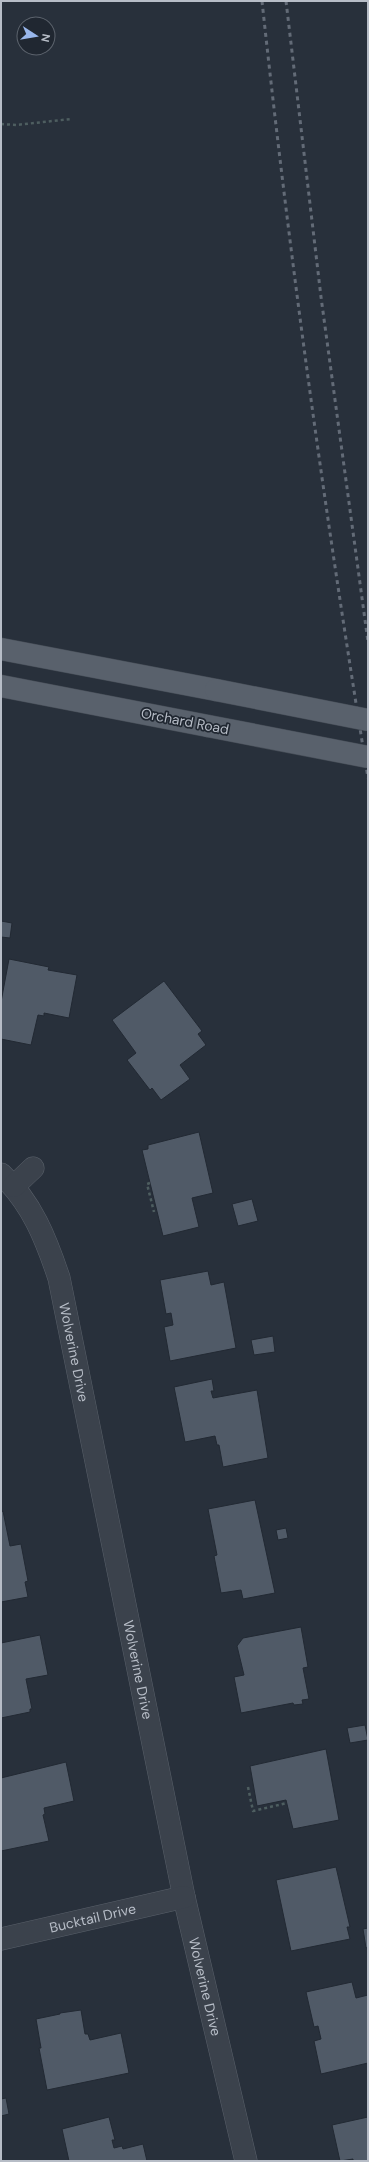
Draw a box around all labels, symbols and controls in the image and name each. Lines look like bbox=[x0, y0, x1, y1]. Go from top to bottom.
north arrow bbox=[16, 16, 56, 56]
text: N bbox=[38, 33, 53, 43]
street label: Orchard Road bbox=[139, 704, 231, 738]
street label: Wolverine Drive bbox=[55, 1301, 93, 1403]
street label: Wolverine Drive bbox=[119, 1619, 157, 1721]
street label: Bucktail Drive bbox=[48, 1899, 138, 1937]
street label: Wolverine Drive bbox=[185, 1936, 225, 2038]

